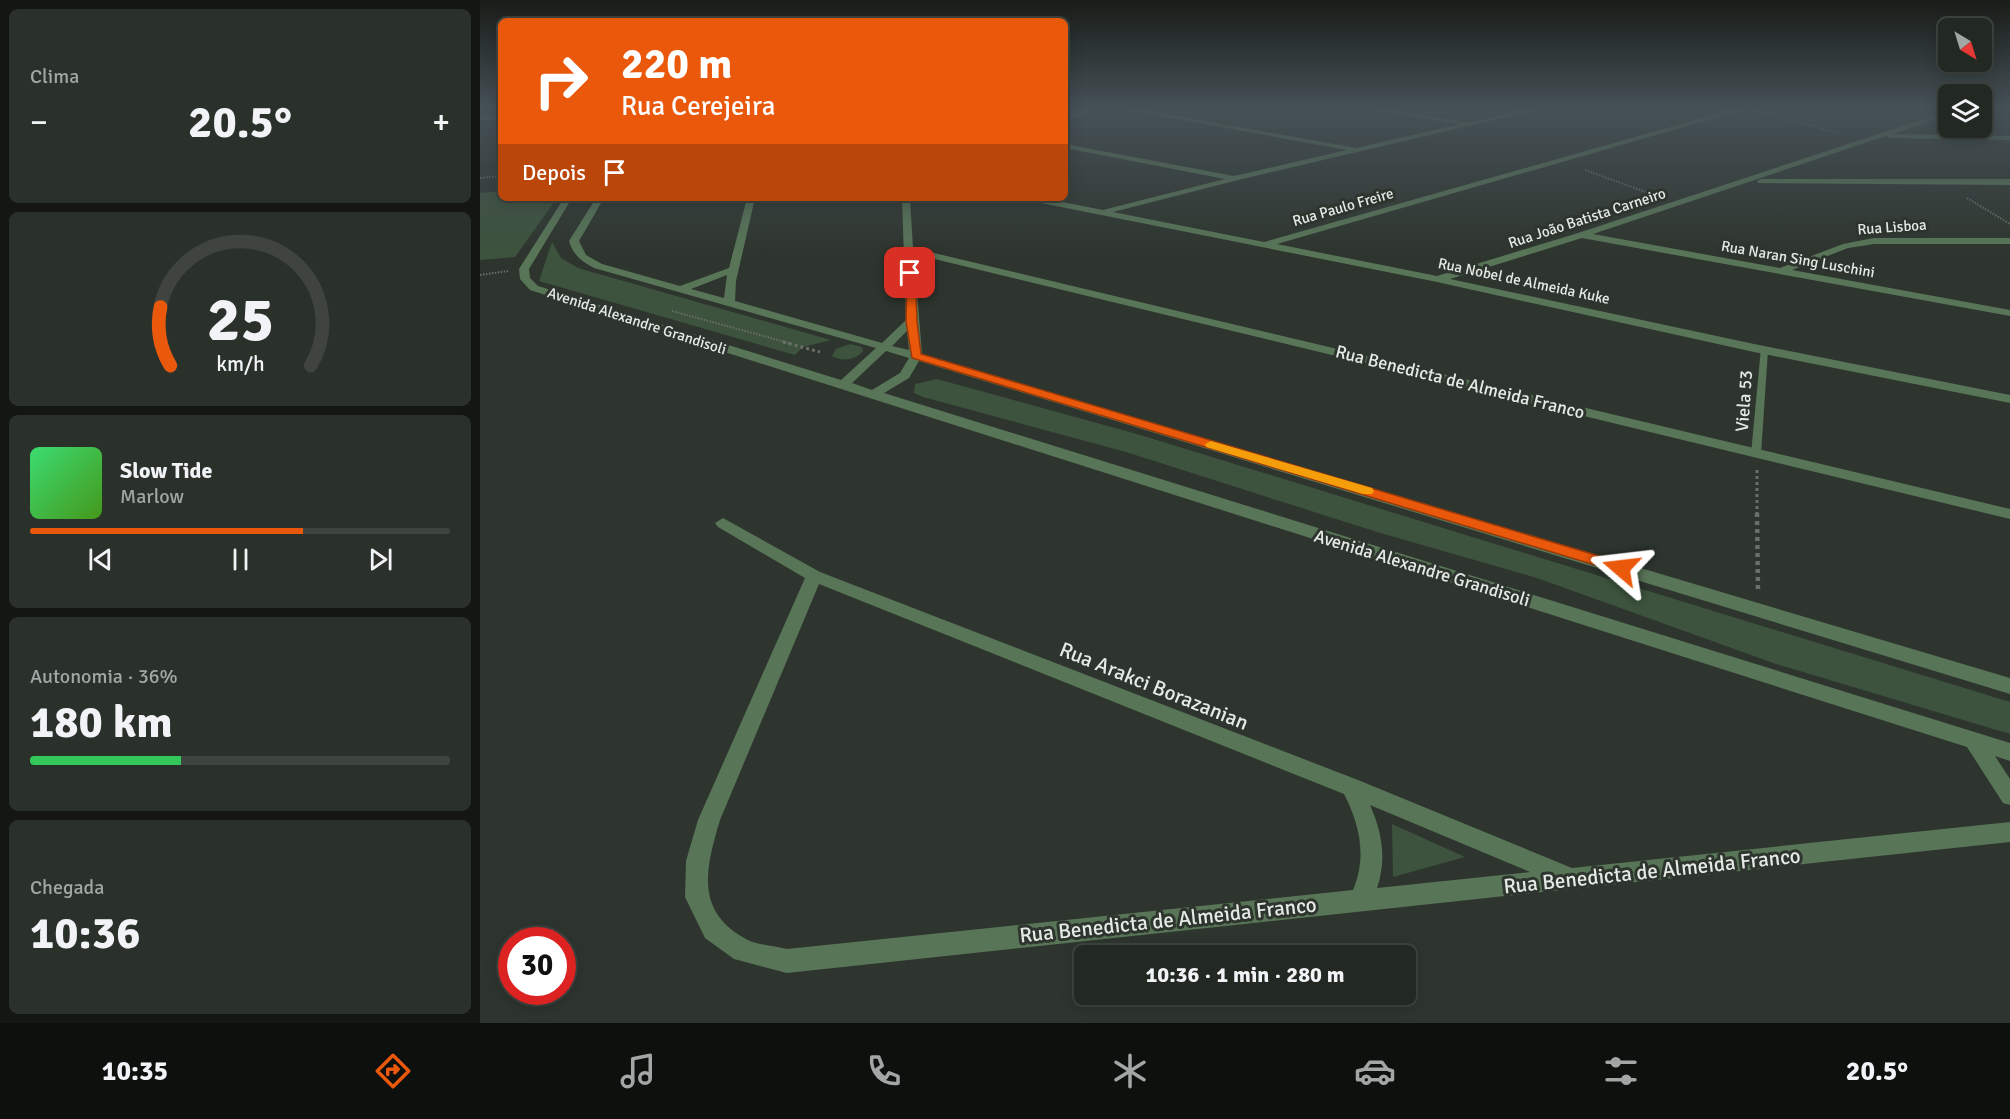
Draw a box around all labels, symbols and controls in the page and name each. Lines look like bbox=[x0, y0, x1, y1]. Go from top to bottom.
north arrow bbox=[1938, 18, 1992, 72]
map controls bbox=[1938, 18, 1992, 138]
text: 220 m bbox=[621, 39, 732, 90]
icon: right bbox=[522, 42, 600, 120]
text: Clima bbox=[30, 64, 79, 89]
button: layers bbox=[1938, 84, 1992, 138]
text: Rua Cerejeira bbox=[621, 90, 775, 123]
text: 20.5° bbox=[188, 95, 292, 150]
text: − bbox=[30, 102, 48, 143]
text: + bbox=[432, 102, 450, 143]
icon: arrive bbox=[598, 156, 631, 189]
text: Depois bbox=[522, 159, 586, 186]
street label: Rua Paulo Freire bbox=[1290, 184, 1396, 230]
street label: Rua João Batista Carneiro bbox=[1506, 184, 1668, 252]
street label: Rua Lisboa bbox=[1857, 216, 1927, 238]
street label: Rua Naran Sing Luschini bbox=[1720, 237, 1876, 281]
pin bbox=[884, 247, 935, 298]
street label: Rua Nobel de Almeida Kuke bbox=[1437, 254, 1611, 308]
icon: arrive bbox=[893, 256, 926, 289]
text: 25 bbox=[206, 281, 274, 358]
street label: Avenida Alexandre Grandisoli bbox=[545, 284, 729, 358]
street label: Rua Benedicta de Almeida Franco bbox=[1333, 340, 1587, 424]
text: km/h bbox=[216, 351, 264, 377]
street label: Viela 53 bbox=[1731, 369, 1757, 433]
text: Slow Tide bbox=[120, 457, 212, 484]
text: Marlow bbox=[120, 484, 184, 509]
street label: Avenida Alexandre Grandisoli bbox=[1311, 525, 1533, 611]
position arrow bbox=[1589, 536, 1653, 600]
icon: previous bbox=[84, 543, 117, 576]
icon: pause bbox=[224, 543, 257, 576]
icon: next bbox=[364, 543, 397, 576]
street label: Rua Arakci Borazanian bbox=[1056, 636, 1252, 736]
text: Autonomia · 36% bbox=[30, 664, 178, 689]
text: 180 km bbox=[30, 695, 173, 750]
street label: Rua Benedicta de Almeida Franco bbox=[1502, 842, 1802, 900]
text: Chegada bbox=[30, 875, 104, 900]
street label: Rua Benedicta de Almeida Franco bbox=[1018, 891, 1318, 949]
text: 10:36 bbox=[30, 906, 140, 961]
speed limit sign: 30 bbox=[498, 927, 576, 1005]
text: 10:36 · 1 min · 280 m bbox=[1145, 961, 1345, 988]
icon: directions bbox=[372, 1050, 414, 1092]
icon: music bbox=[617, 1050, 659, 1092]
icon: phone bbox=[863, 1050, 905, 1092]
icon: climate bbox=[1109, 1050, 1151, 1092]
icon: car bbox=[1354, 1050, 1396, 1092]
icon: filters bbox=[1600, 1050, 1642, 1092]
text: 10:35 bbox=[102, 1055, 168, 1088]
text: 20.5° bbox=[1846, 1055, 1908, 1088]

